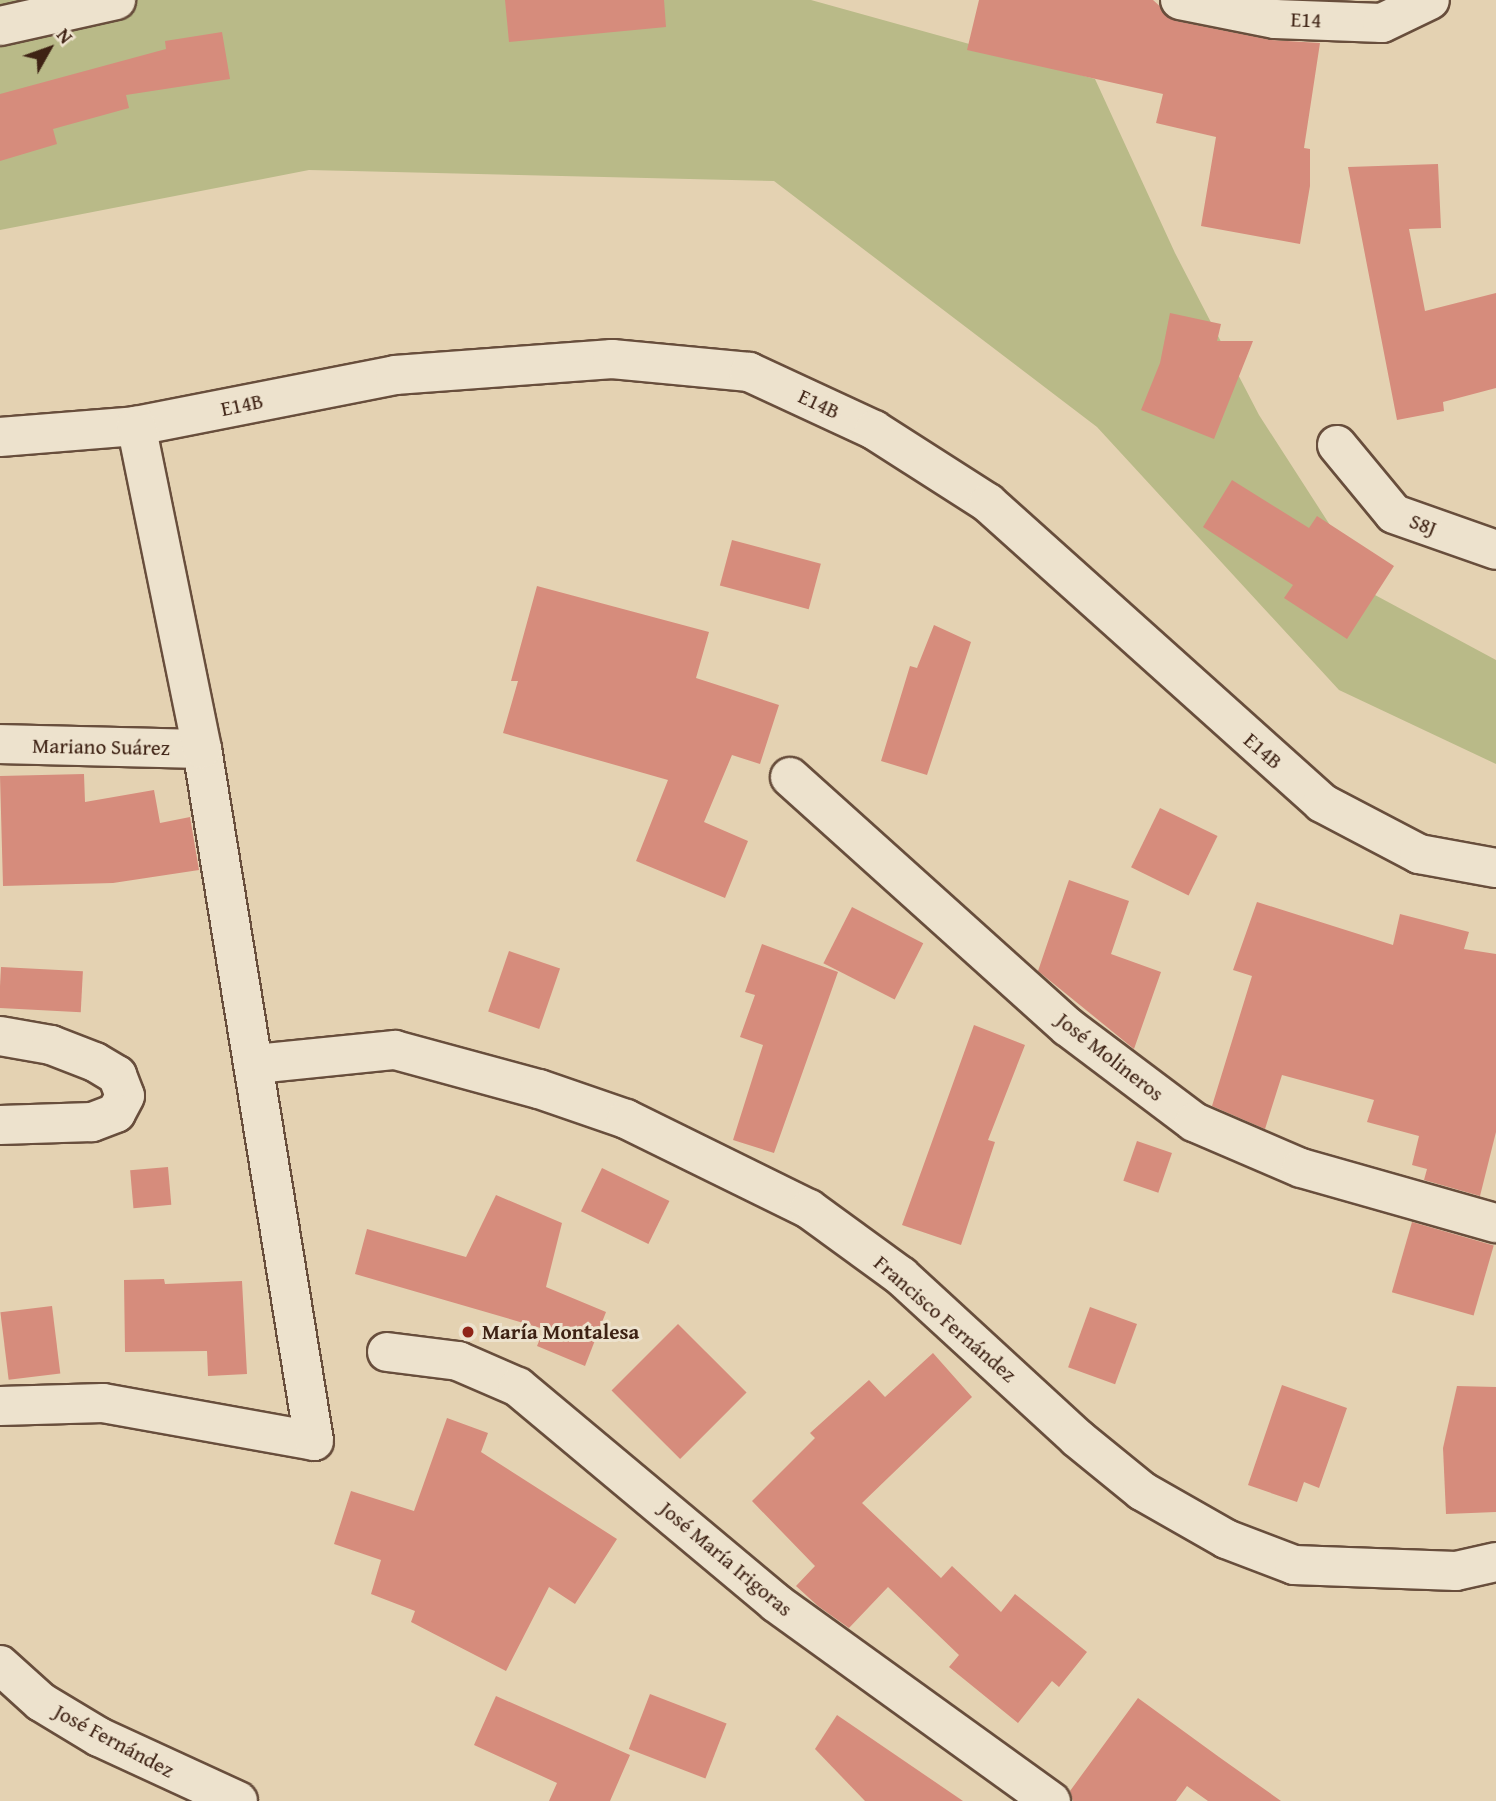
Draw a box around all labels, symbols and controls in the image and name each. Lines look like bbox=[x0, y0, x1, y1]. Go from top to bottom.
street label: E14 bbox=[1290, 7, 1322, 33]
north arrow bbox=[14, 14, 84, 84]
text: N bbox=[50, 22, 80, 49]
street label: E14B bbox=[794, 384, 844, 424]
street label: E14B bbox=[218, 388, 266, 422]
street label: S8J bbox=[1406, 508, 1440, 542]
street label: E14B bbox=[1239, 727, 1287, 775]
street label: Mariano Suárez bbox=[32, 733, 170, 761]
street label: José Molineros bbox=[1051, 1007, 1169, 1107]
street label: Francisco Fernández bbox=[869, 1250, 1021, 1388]
place label: María Montalesa bbox=[482, 1319, 639, 1345]
marker: María Montalesa bbox=[460, 1324, 476, 1340]
street label: José María Irigoras bbox=[655, 1496, 797, 1622]
street label: José Fernández bbox=[50, 1699, 178, 1783]

